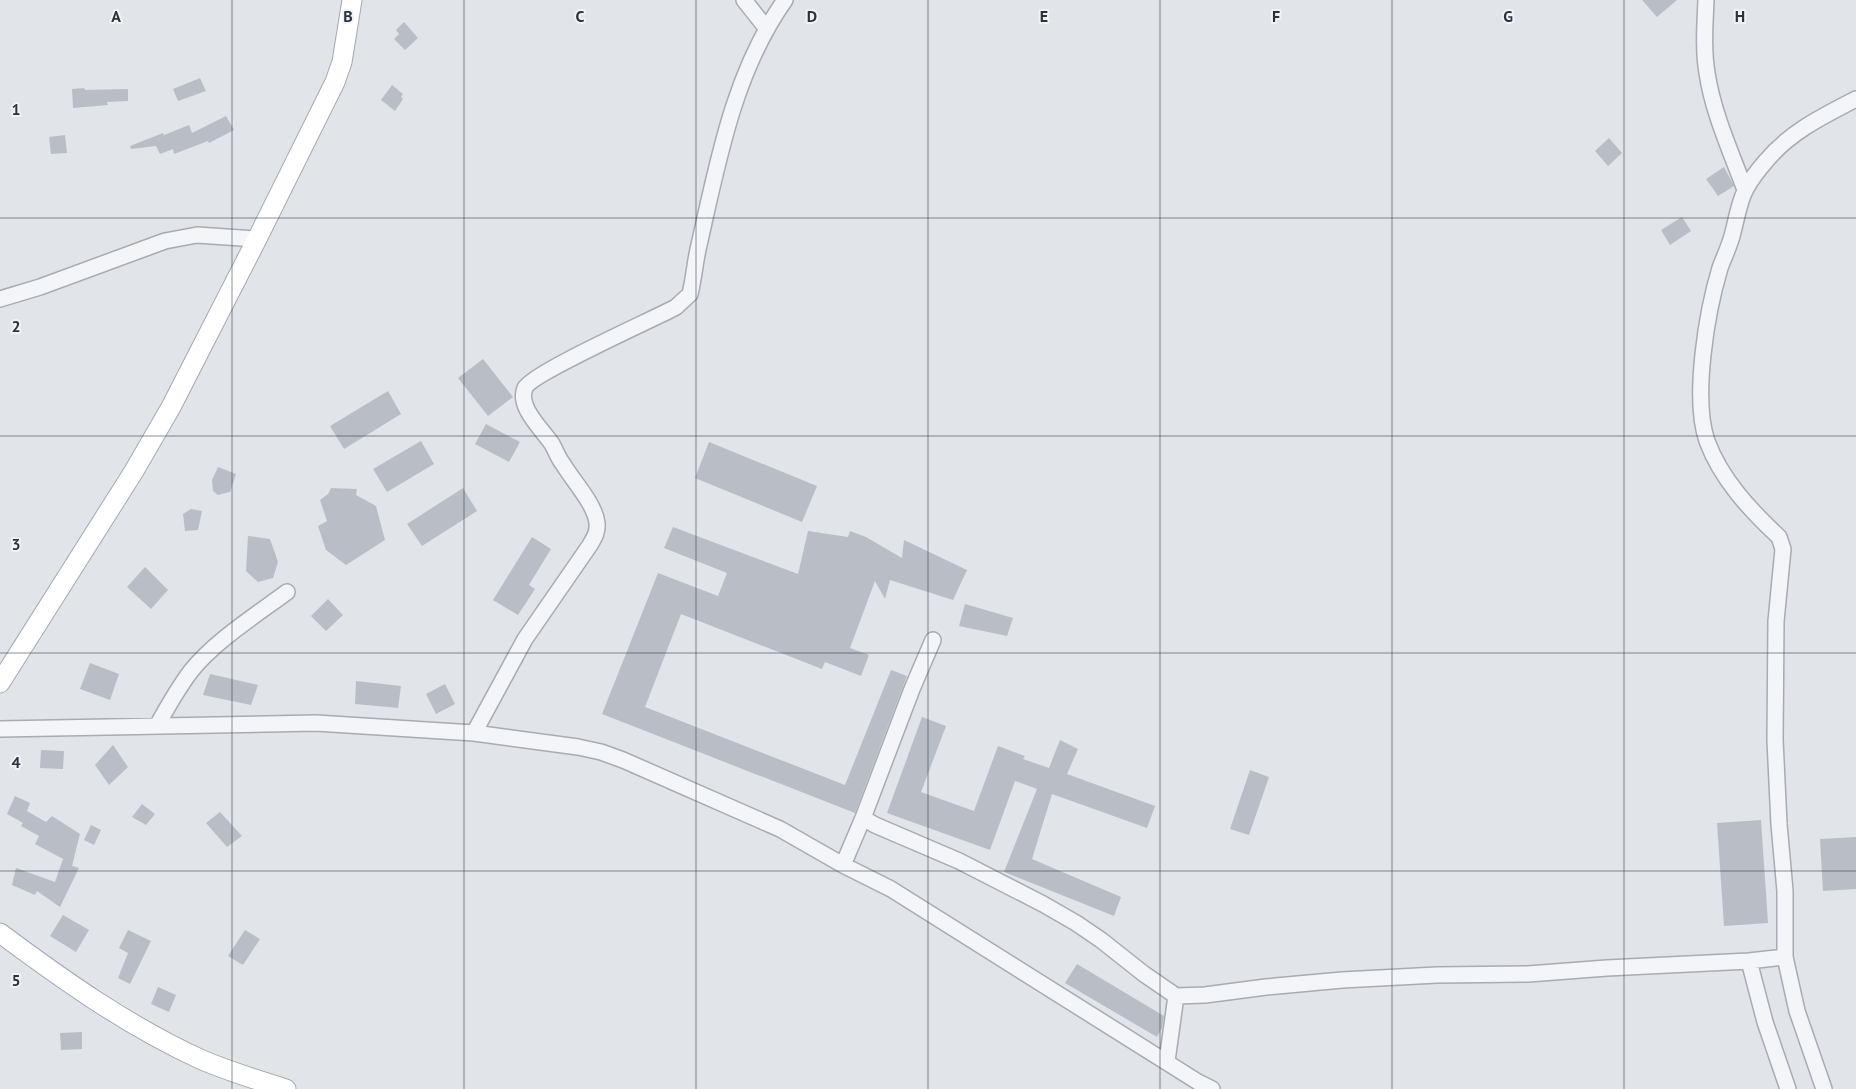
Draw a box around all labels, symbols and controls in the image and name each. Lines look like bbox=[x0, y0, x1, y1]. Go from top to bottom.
text: A bbox=[111, 6, 121, 26]
text: B bbox=[343, 6, 353, 26]
text: C bbox=[576, 6, 585, 26]
text: D bbox=[807, 6, 817, 26]
text: E bbox=[1040, 6, 1048, 26]
text: F bbox=[1272, 6, 1280, 26]
text: G bbox=[1503, 6, 1513, 26]
text: H bbox=[1735, 6, 1745, 26]
text: 1 bbox=[11, 99, 21, 119]
text: 2 bbox=[11, 316, 21, 336]
text: 3 bbox=[11, 534, 21, 554]
text: 4 bbox=[11, 752, 21, 772]
text: 5 bbox=[11, 970, 21, 990]

